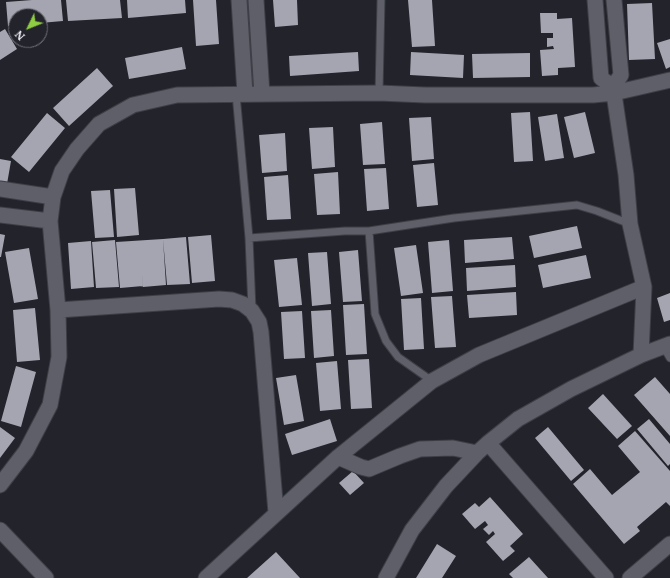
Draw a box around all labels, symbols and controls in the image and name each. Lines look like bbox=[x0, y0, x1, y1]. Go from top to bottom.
north arrow bbox=[8, 8, 48, 48]
text: N bbox=[11, 28, 28, 44]

